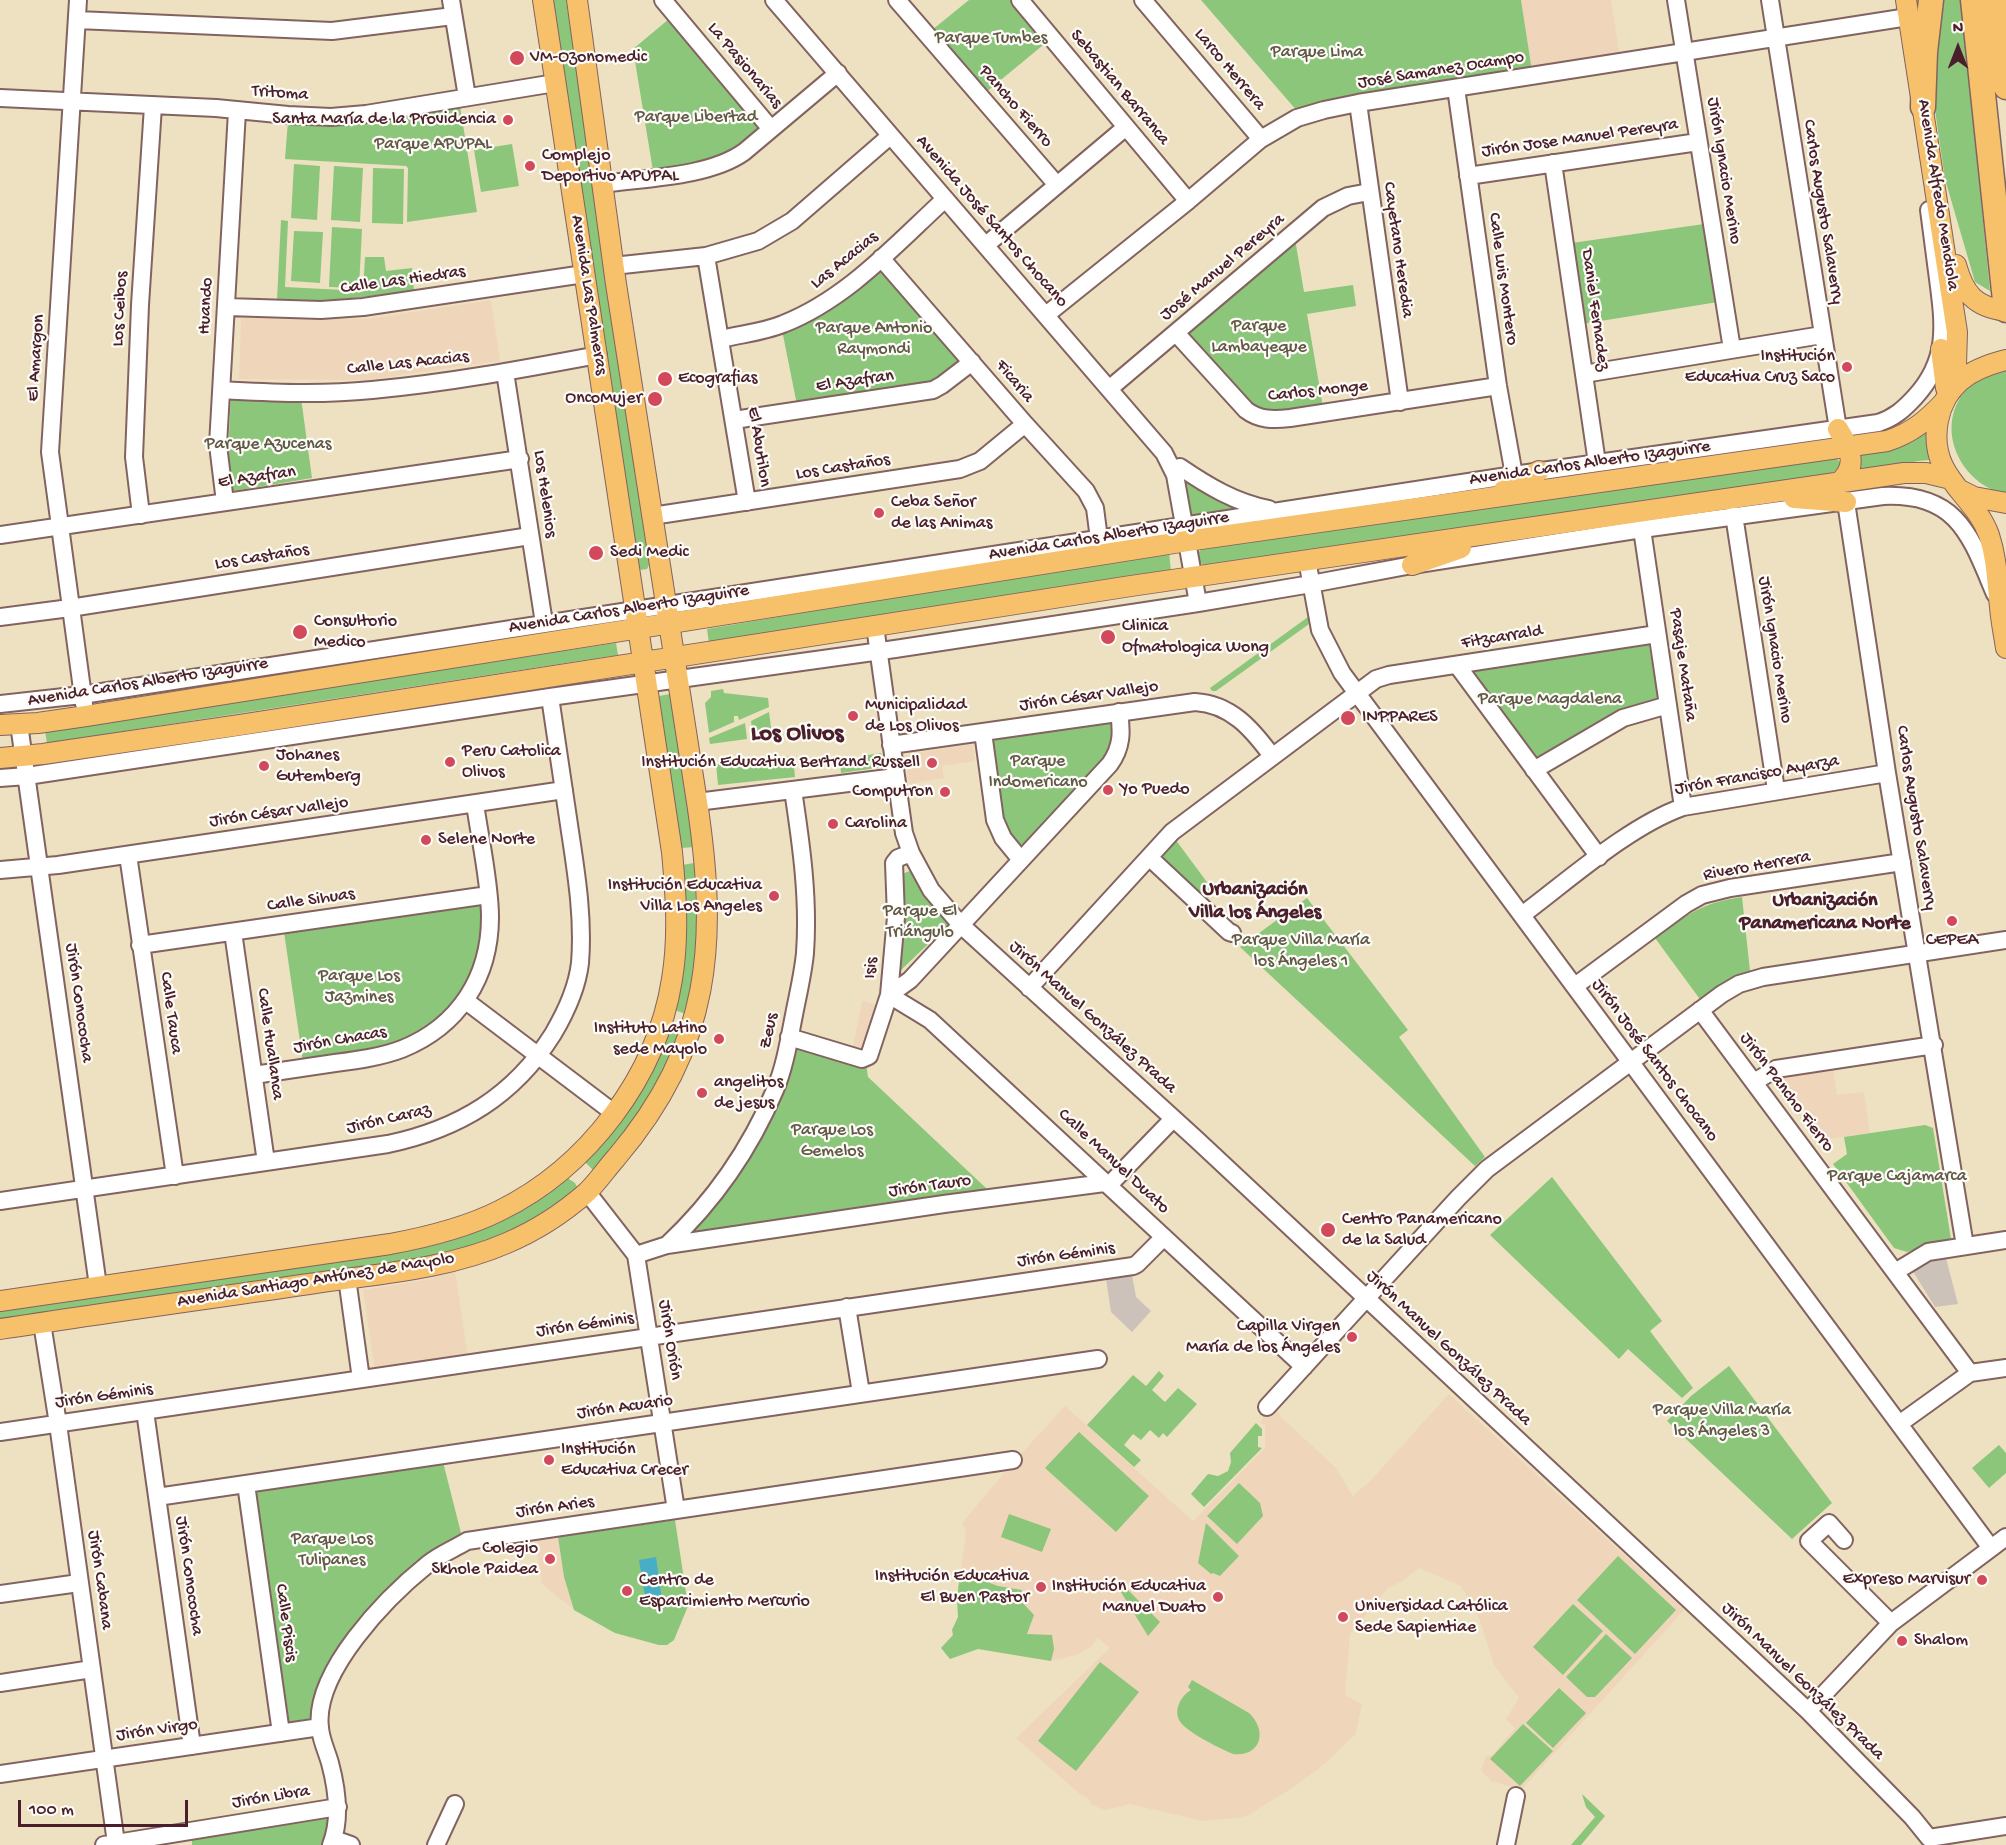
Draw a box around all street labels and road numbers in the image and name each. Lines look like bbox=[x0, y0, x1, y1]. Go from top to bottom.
street label: La Pasionarias bbox=[702, 18, 786, 114]
street label: Larco Herrera bbox=[1188, 25, 1270, 115]
street label: Sebastian Barranca bbox=[1064, 26, 1174, 150]
street label: José Samanez Ocampo bbox=[1356, 47, 1526, 95]
street label: Pancho Fierro bbox=[973, 61, 1057, 153]
street label: Tritoma bbox=[251, 81, 309, 107]
street label: Jirón Ignacio Merino bbox=[1701, 96, 1745, 246]
street label: Avenida Alfredo Mendiola bbox=[1911, 98, 1963, 292]
street label: Jirón Jose Manuel Pereyra bbox=[1480, 115, 1680, 163]
street label: Carlos Augusto Salaverry bbox=[1797, 118, 1847, 306]
street label: Avenida José Santos Chocano bbox=[910, 131, 1072, 313]
street label: Cayetano Heredia bbox=[1377, 181, 1417, 319]
street label: José Manuel Pereyra bbox=[1156, 210, 1290, 326]
street label: Calle Luis Montero bbox=[1482, 211, 1522, 347]
street label: Avenida Las Palmeras bbox=[565, 214, 611, 376]
street label: Las Acacias bbox=[807, 227, 883, 295]
street label: Daniel Fernadez bbox=[1575, 248, 1613, 372]
street label: Calle Las Hiedras bbox=[339, 262, 467, 300]
street label: Los Ceibos bbox=[108, 271, 134, 347]
street label: Huando bbox=[195, 277, 219, 335]
street label: El Amargon bbox=[23, 314, 51, 402]
street label: Calle Las Acacias bbox=[346, 347, 470, 381]
street label: Ficaria bbox=[990, 356, 1038, 408]
street label: El Azafran bbox=[815, 366, 895, 398]
street label: Carlos Monge bbox=[1267, 376, 1369, 408]
street label: El Abutilon bbox=[741, 405, 775, 489]
street label: Avenida Carlos Alberto Izaguirre bbox=[1468, 436, 1712, 492]
street label: Los Helenios bbox=[527, 449, 561, 539]
street label: Los Castaños bbox=[794, 450, 892, 486]
street label: El Azafran bbox=[217, 462, 297, 494]
street label: Avenida Carlos Alberto Izaguirre bbox=[987, 507, 1231, 567]
street label: Los Castaños bbox=[213, 540, 311, 576]
street label: Jirón Ignacio Merino bbox=[1752, 575, 1796, 725]
street label: Avenida Carlos Alberto Izaguirre bbox=[507, 580, 751, 640]
street label: Pasaje Mataña bbox=[1663, 607, 1701, 723]
street label: Fitzcarrald bbox=[1460, 621, 1544, 655]
street label: Avenida Carlos Alberto Izaguirre bbox=[26, 653, 270, 713]
street label: Jirón César Vallejo bbox=[1018, 677, 1160, 717]
street label: Carlos Augusto Salaverry bbox=[1890, 724, 1940, 912]
street label: Jirón Francisco Ayarza bbox=[1673, 751, 1841, 801]
street label: Jirón César Vallejo bbox=[208, 793, 350, 833]
street label: Rivero Herrera bbox=[1702, 847, 1812, 887]
street label: Calle Sihuas bbox=[266, 884, 356, 918]
street label: Jirón Manuel González Prada bbox=[1004, 937, 1180, 1099]
street label: Jirón Conococha bbox=[59, 942, 97, 1064]
street label: Isis bbox=[860, 956, 884, 980]
street label: Calle Tauca bbox=[154, 971, 186, 1055]
street label: Jirón José Santos Chocano bbox=[1586, 975, 1722, 1147]
street label: Calle Huallanca bbox=[250, 987, 288, 1101]
street label: Zeus bbox=[756, 1011, 784, 1051]
street label: Jirón Chacas bbox=[292, 1022, 388, 1060]
street label: Jirón Pancho Fierro bbox=[1734, 1029, 1838, 1157]
street label: Jirón Caraz bbox=[345, 1100, 433, 1140]
street label: Calle Manuel Duato bbox=[1053, 1105, 1173, 1219]
street label: Jirón Tauro bbox=[887, 1171, 973, 1203]
street label: Jirón Géminis bbox=[1016, 1238, 1116, 1274]
street label: Avenida Santiago Antúnez de Mayolo bbox=[176, 1248, 456, 1314]
street label: Jirón Manuel González Prada bbox=[1361, 1267, 1535, 1431]
street label: Jirón Orión bbox=[652, 1298, 686, 1382]
street label: Jirón Géminis bbox=[535, 1308, 635, 1344]
street label: Jirón Géminis bbox=[54, 1379, 154, 1415]
street label: Jirón Acuario bbox=[576, 1391, 674, 1425]
street label: Jirón Aries bbox=[514, 1492, 596, 1524]
street label: Jirón Conococha bbox=[169, 1515, 207, 1637]
street label: Jirón Cabana bbox=[81, 1529, 117, 1631]
street label: Calle Piscis bbox=[269, 1583, 301, 1663]
street label: Jirón Manuel González Prada bbox=[1716, 1598, 1888, 1766]
street label: Jirón Virgo bbox=[115, 1715, 199, 1747]
street label: Jirón Libra bbox=[231, 1781, 311, 1815]

